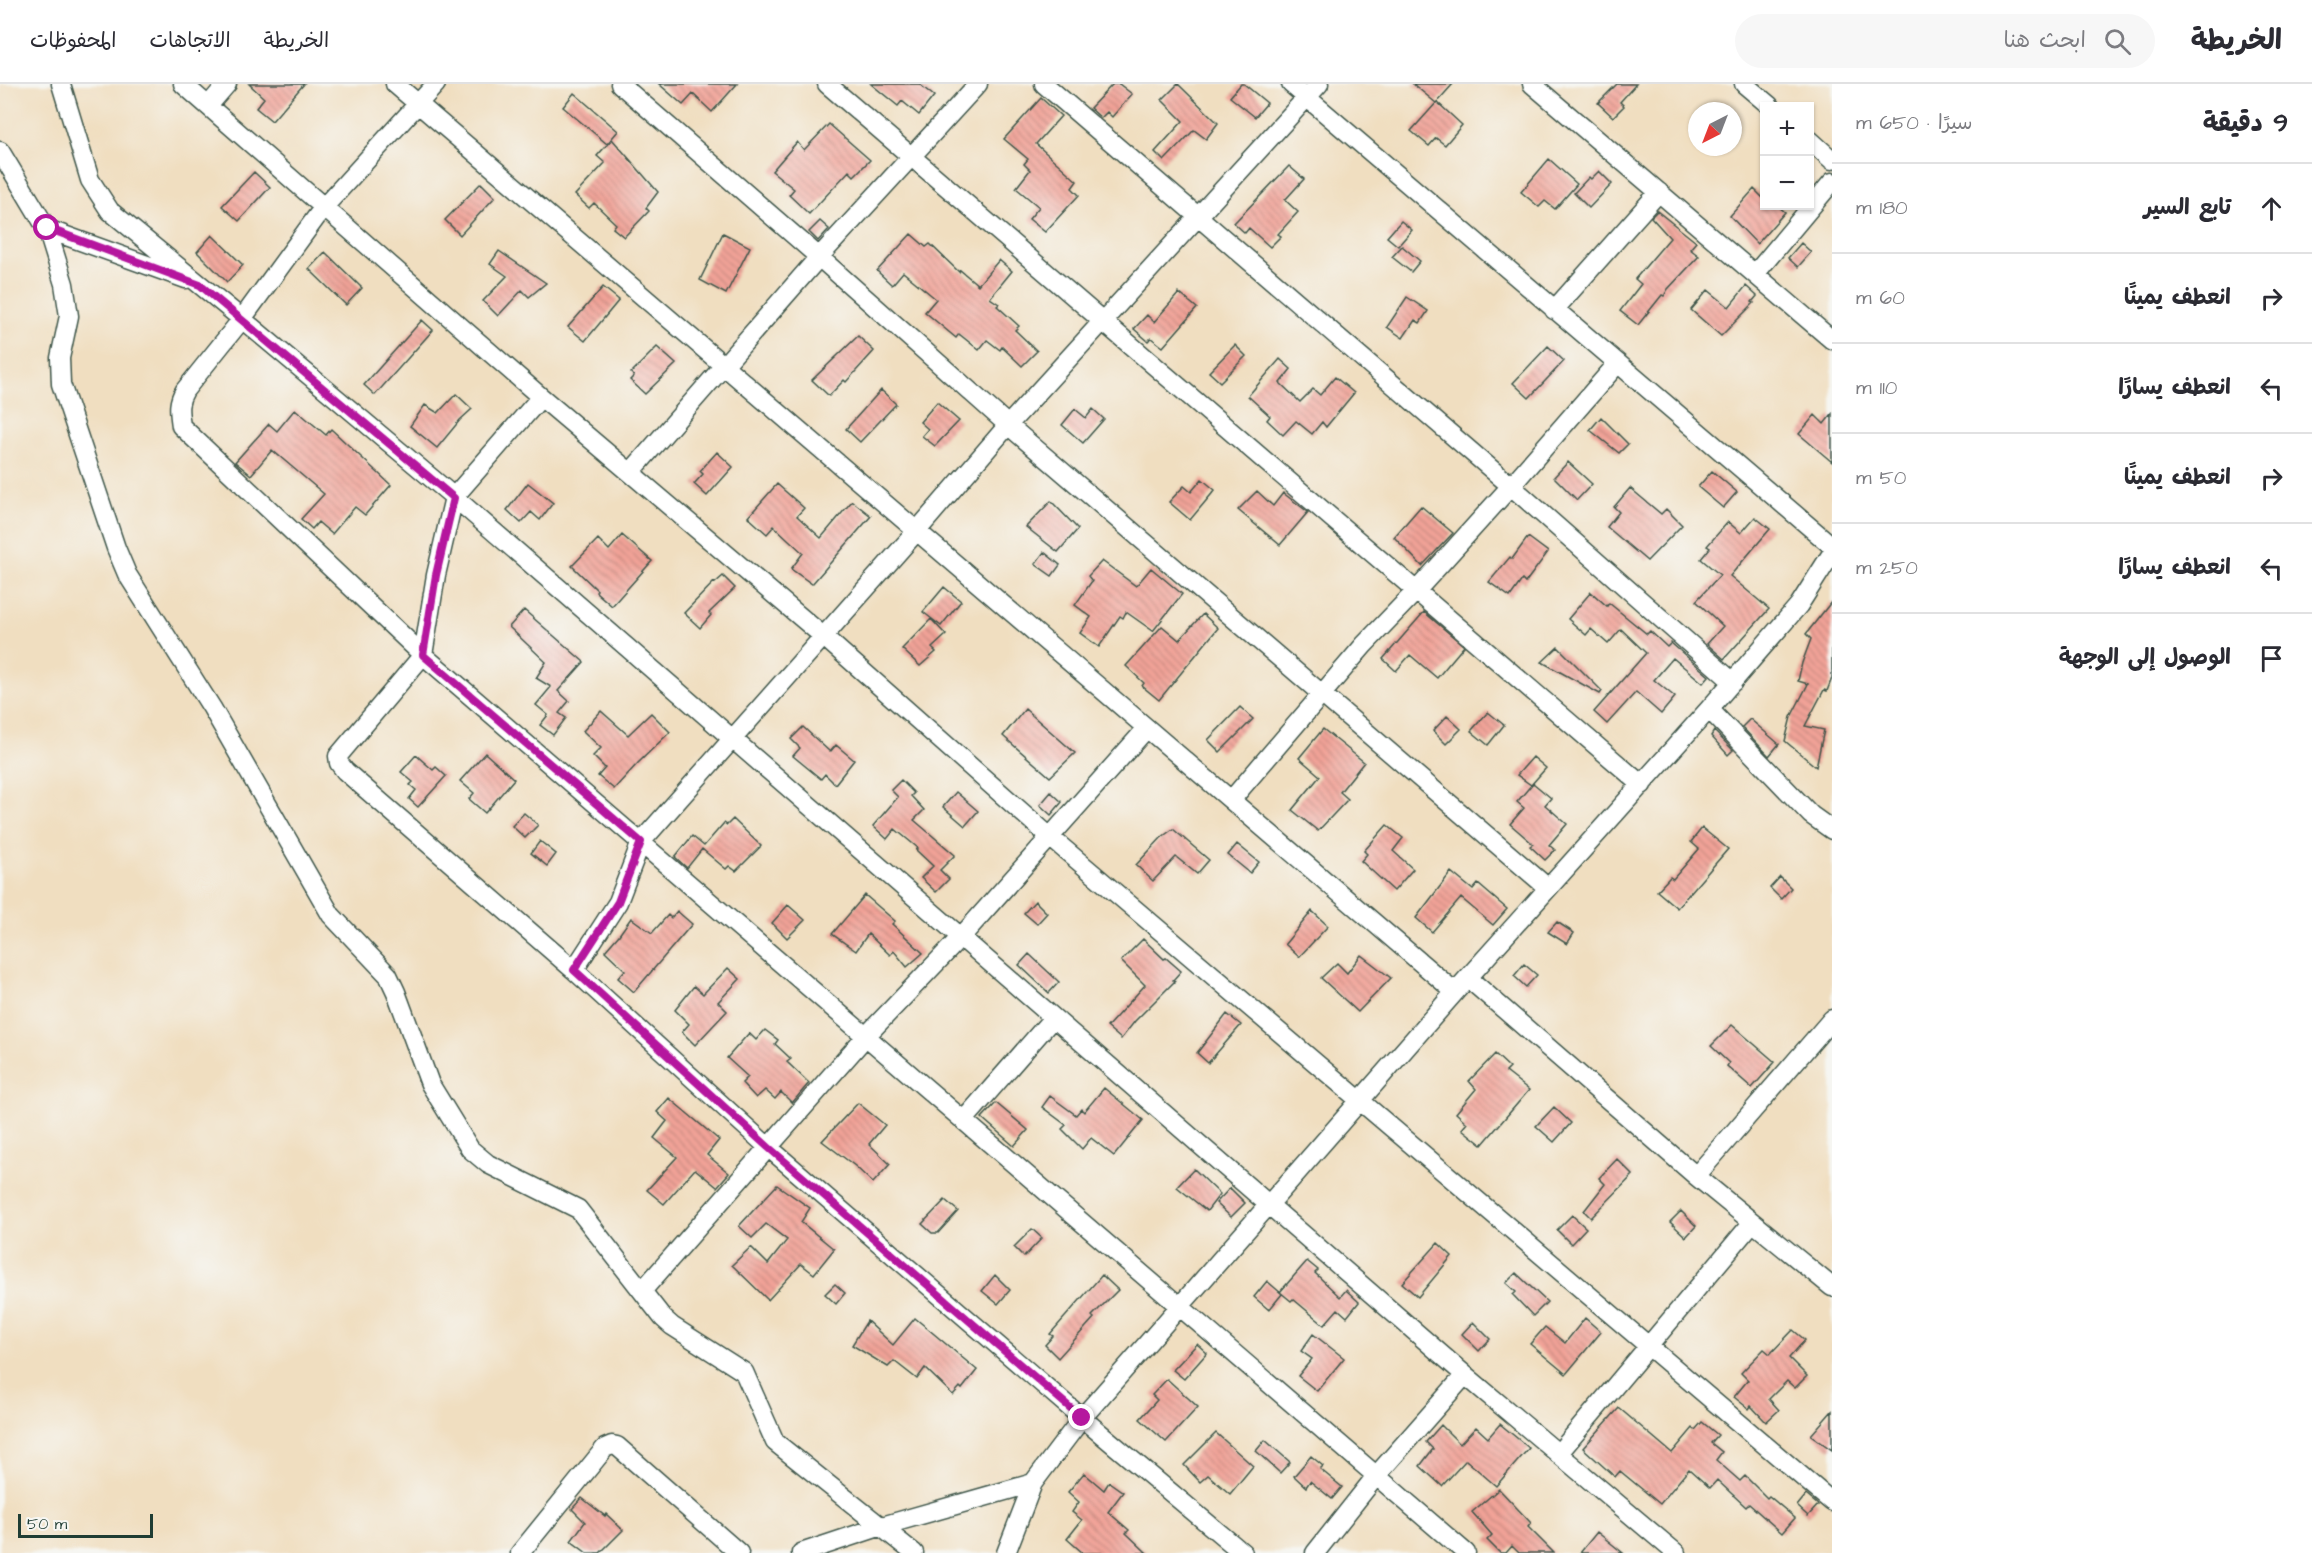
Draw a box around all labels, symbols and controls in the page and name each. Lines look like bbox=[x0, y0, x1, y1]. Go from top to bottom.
search box bbox=[1735, 14, 2155, 68]
text: الخريطة bbox=[2191, 21, 2282, 60]
text: ابحث هنا bbox=[2004, 25, 2086, 56]
icon: search bbox=[2101, 25, 2134, 58]
text: المحفوظات bbox=[30, 26, 116, 55]
text: الاتجاهات bbox=[149, 26, 231, 55]
text: الخريطة bbox=[264, 26, 329, 55]
north arrow bbox=[1688, 102, 1742, 156]
map controls bbox=[1760, 102, 1814, 210]
button: + bbox=[1760, 102, 1814, 156]
text: 9 دقيقة bbox=[2203, 105, 2288, 141]
text: سيرًا · 650 m bbox=[1856, 109, 1973, 137]
button: − bbox=[1760, 156, 1814, 210]
text: تابع السير bbox=[2144, 192, 2231, 223]
icon: ahead bbox=[2255, 192, 2288, 225]
text: 180 m bbox=[1856, 194, 1908, 222]
route start bbox=[33, 214, 59, 240]
text: انعطف يمينًا bbox=[2124, 282, 2231, 313]
icon: right bbox=[2255, 282, 2288, 315]
text: 60 m bbox=[1856, 284, 1905, 312]
text: انعطف يسارًا bbox=[2118, 372, 2231, 403]
icon: left bbox=[2255, 372, 2288, 405]
text: 110 m bbox=[1856, 374, 1897, 402]
text: انعطف يمينًا bbox=[2124, 462, 2231, 493]
icon: right bbox=[2255, 462, 2288, 495]
text: 50 m bbox=[1856, 464, 1906, 492]
text: انعطف يسارًا bbox=[2118, 552, 2231, 583]
icon: left bbox=[2255, 552, 2288, 585]
text: 250 m bbox=[1856, 554, 1918, 582]
text: الوصول إلى الوجهة bbox=[2059, 642, 2231, 673]
icon: arrive bbox=[2255, 642, 2288, 675]
route end bbox=[1068, 1404, 1094, 1430]
scale bar bbox=[18, 1511, 153, 1538]
text: 50 m bbox=[27, 1513, 67, 1535]

